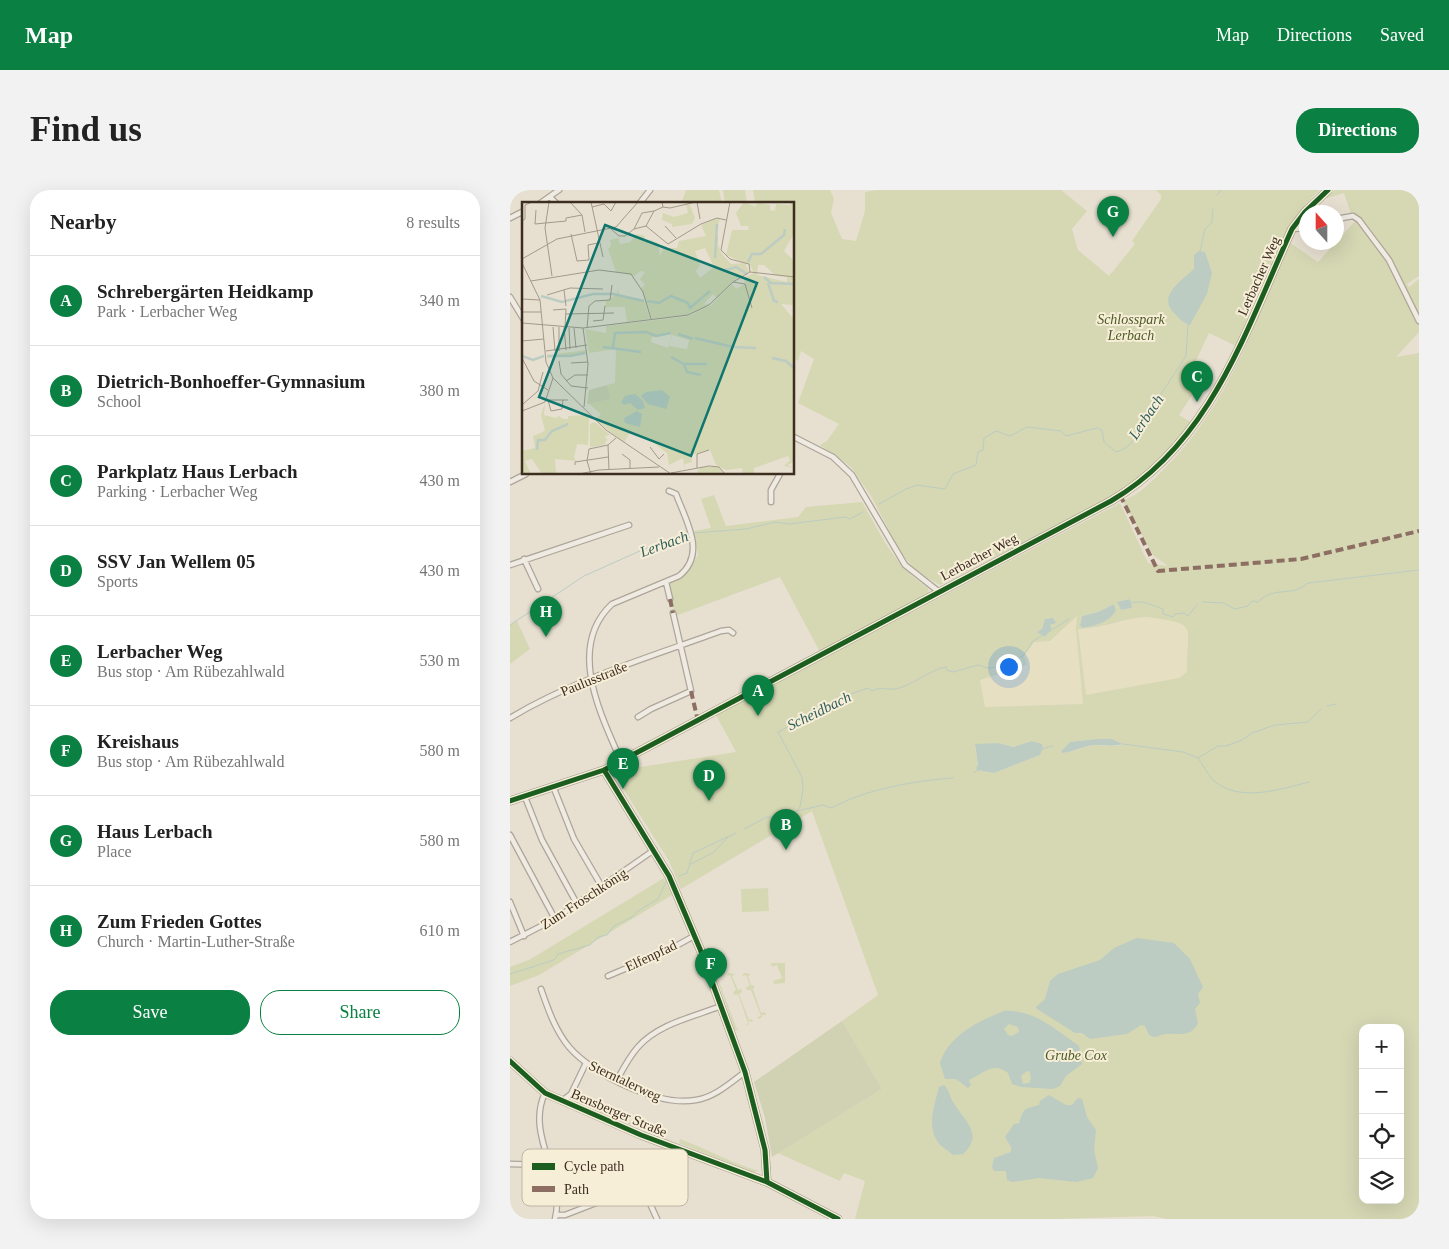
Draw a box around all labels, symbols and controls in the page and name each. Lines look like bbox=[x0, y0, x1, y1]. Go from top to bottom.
text: Map bbox=[25, 22, 73, 48]
text: Map bbox=[1216, 25, 1249, 45]
text: Directions bbox=[1277, 25, 1352, 45]
text: Saved bbox=[1380, 25, 1424, 45]
button: Directions bbox=[1296, 108, 1419, 153]
text: Find us bbox=[30, 110, 142, 149]
pin: G bbox=[1097, 196, 1129, 237]
inset map bbox=[522, 202, 795, 475]
north arrow bbox=[1299, 205, 1344, 250]
text: Nearby bbox=[50, 210, 117, 234]
text: 8 results bbox=[406, 214, 460, 231]
street label: Lerbacher Weg bbox=[1235, 234, 1283, 318]
text: Schrebergärten Heidkamp bbox=[97, 281, 314, 302]
text: A bbox=[60, 292, 72, 309]
text: 340 m bbox=[420, 292, 460, 309]
text: Park · Lerbacher Weg bbox=[97, 303, 237, 320]
park label: Schlosspark Lerbach bbox=[1097, 312, 1166, 343]
pin: C bbox=[1181, 361, 1213, 402]
text: Dietrich-Bonhoeffer-Gymnasium bbox=[97, 371, 365, 392]
text: B bbox=[61, 382, 71, 399]
text: 380 m bbox=[420, 382, 460, 399]
water label: Lerbach bbox=[1125, 392, 1167, 443]
text: School bbox=[97, 393, 141, 410]
text: Parkplatz Haus Lerbach bbox=[97, 461, 298, 482]
text: C bbox=[60, 472, 72, 489]
text: 430 m bbox=[420, 472, 460, 489]
text: Parking · Lerbacher Weg bbox=[97, 483, 258, 500]
water label: Lerbach bbox=[637, 528, 690, 560]
street label: Lerbacher Weg bbox=[938, 530, 1020, 584]
text: SSV Jan Wellem 05 bbox=[97, 551, 255, 572]
text: D bbox=[60, 562, 72, 579]
text: 430 m bbox=[420, 562, 460, 579]
text: Sports bbox=[97, 573, 138, 590]
pin: H bbox=[530, 596, 562, 637]
text: Lerbacher Weg bbox=[97, 641, 222, 662]
text: E bbox=[61, 652, 71, 669]
text: 530 m bbox=[420, 652, 460, 669]
your location bbox=[996, 654, 1022, 680]
street label: Paulusstraße bbox=[558, 659, 630, 699]
text: Bus stop · Am Rübezahlwald bbox=[97, 663, 285, 680]
pin: A bbox=[742, 675, 774, 716]
water label: Scheidbach bbox=[784, 689, 854, 733]
text: Kreishaus bbox=[97, 731, 179, 752]
text: F bbox=[61, 742, 71, 759]
text: 580 m bbox=[420, 742, 460, 759]
pin: E bbox=[607, 748, 639, 789]
text: Bus stop · Am Rübezahlwald bbox=[97, 753, 285, 770]
pin: D bbox=[693, 760, 725, 801]
pin: B bbox=[770, 809, 802, 850]
text: Haus Lerbach bbox=[97, 821, 213, 842]
text: G bbox=[60, 832, 72, 849]
text: 580 m bbox=[420, 832, 460, 849]
text: Place bbox=[97, 843, 132, 860]
street label: Zum Froschkönig bbox=[538, 865, 630, 933]
text: Zum Frieden Gottes bbox=[97, 911, 262, 932]
text: H bbox=[60, 922, 72, 939]
text: 610 m bbox=[420, 922, 460, 939]
text: Church · Martin-Luther-Straße bbox=[97, 933, 295, 950]
street label: Elfenpfad bbox=[623, 938, 679, 974]
pin: F bbox=[695, 948, 727, 989]
button: Save bbox=[50, 990, 250, 1035]
button: Share bbox=[260, 990, 460, 1035]
map controls bbox=[1359, 1024, 1404, 1204]
button: + bbox=[1359, 1024, 1404, 1069]
park label: Grube Cox bbox=[1045, 1048, 1108, 1063]
street label: Sterntalerweg bbox=[587, 1058, 663, 1104]
button: − bbox=[1359, 1069, 1404, 1114]
street label: Bensberger Straße bbox=[569, 1086, 669, 1140]
button: locate bbox=[1359, 1114, 1404, 1159]
legend bbox=[522, 1149, 688, 1206]
text: Cycle path bbox=[564, 1159, 624, 1174]
button: layers bbox=[1359, 1159, 1404, 1204]
text: Path bbox=[564, 1182, 589, 1197]

